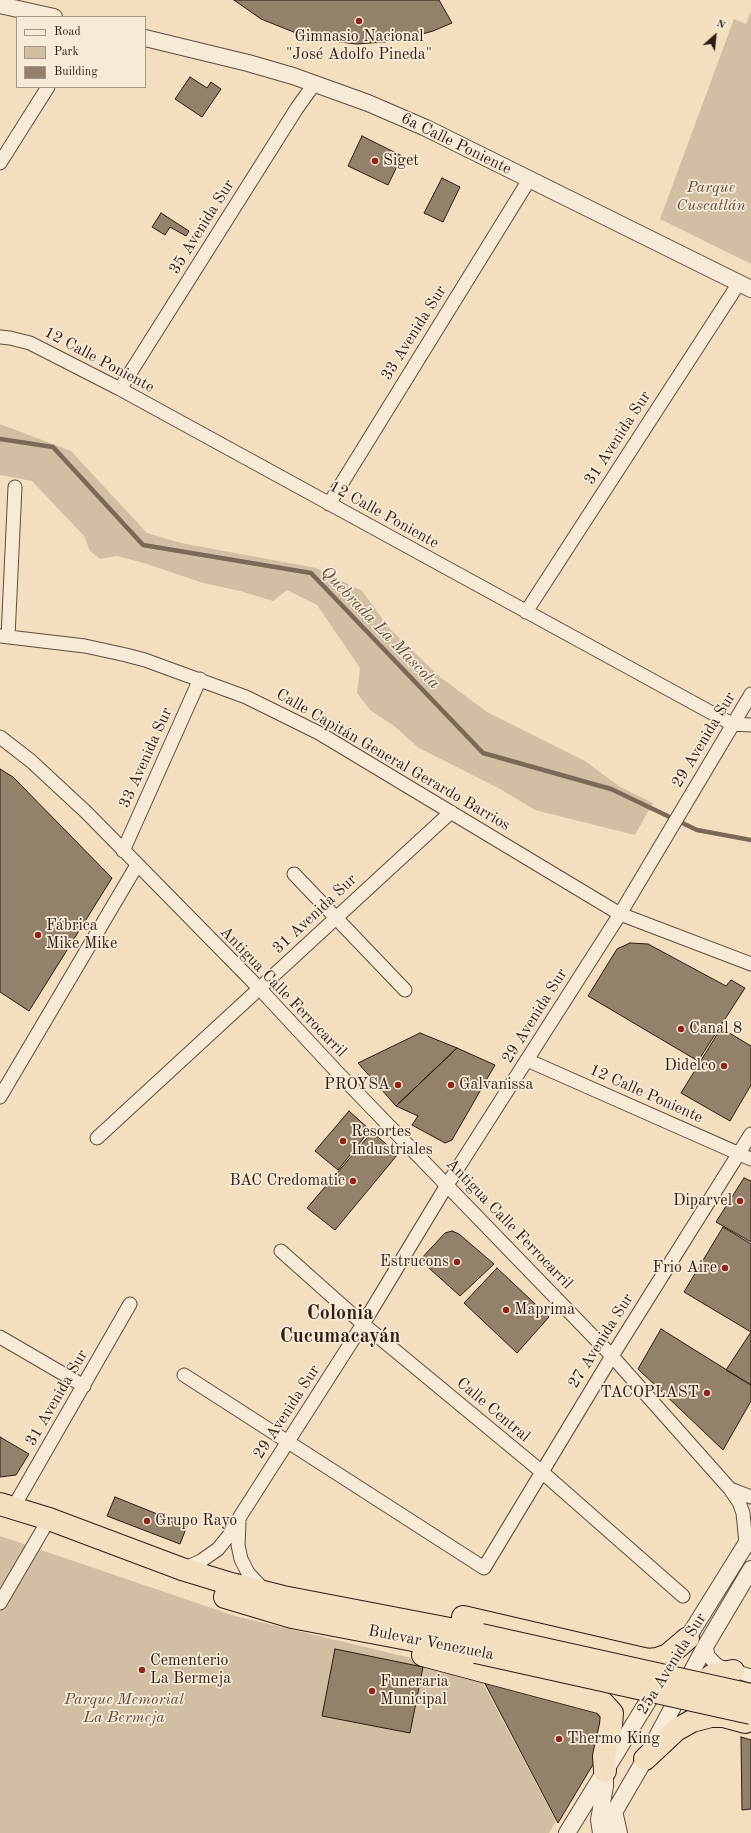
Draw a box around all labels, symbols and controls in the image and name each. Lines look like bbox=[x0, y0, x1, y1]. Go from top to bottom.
legend bbox=[16, 16, 146, 88]
marker: Gimnasio Nacional "José Adolfo Pineda" bbox=[354, 16, 364, 26]
north arrow bbox=[695, 16, 735, 56]
text: N bbox=[714, 18, 727, 32]
text: Road bbox=[54, 26, 81, 38]
place label: Gimnasio Nacional "José Adolfo Pineda" bbox=[286, 27, 432, 65]
text: Park bbox=[54, 46, 79, 58]
text: Building bbox=[54, 66, 98, 78]
street label: 6a Calle Poniente bbox=[398, 109, 514, 179]
place label: Siget bbox=[383, 151, 419, 171]
marker: Siget bbox=[370, 156, 380, 166]
street label: 35 Avenida Sur bbox=[165, 176, 239, 278]
park label: Parque Cuscatlán bbox=[676, 178, 746, 216]
street label: 33 Avenida Sur bbox=[377, 282, 451, 384]
street label: 12 Calle Poniente bbox=[41, 323, 157, 397]
street label: 31 Avenida Sur bbox=[581, 387, 655, 489]
street label: 12 Calle Poniente bbox=[326, 477, 442, 553]
water label: Quebrada La Mascota bbox=[316, 562, 444, 694]
street label: Calle Capitán General Gerardo Barrios bbox=[273, 685, 513, 835]
street label: 29 Avenida Sur bbox=[668, 689, 740, 791]
street label: 33 Avenida Sur bbox=[115, 705, 177, 811]
street label: 31 Avenida Sur bbox=[269, 870, 361, 958]
place label: Fábrica Mike Mike bbox=[46, 916, 117, 954]
street label: Antigua Calle Ferrocarril bbox=[216, 923, 350, 1061]
marker: Fábrica Mike Mike bbox=[33, 930, 43, 940]
street label: 29 Avenida Sur bbox=[498, 965, 572, 1067]
place label: Canal 8 bbox=[689, 1019, 742, 1039]
marker: Canal 8 bbox=[676, 1024, 686, 1034]
place label: Didelco bbox=[664, 1056, 716, 1076]
street label: 12 Calle Poniente bbox=[586, 1060, 706, 1128]
marker: Didelco bbox=[719, 1061, 729, 1071]
place label: PROYSA bbox=[324, 1075, 390, 1095]
place label: Galvanissa bbox=[459, 1075, 533, 1095]
marker: PROYSA bbox=[393, 1080, 403, 1090]
marker: Galvanissa bbox=[446, 1080, 456, 1090]
place label: Resortes Industriales bbox=[351, 1122, 433, 1160]
marker: Resortes Industriales bbox=[338, 1136, 348, 1146]
street label: Antigua Calle Ferrocarril bbox=[442, 1155, 576, 1293]
place label: BAC Credomatic bbox=[230, 1171, 345, 1191]
marker: BAC Credomatic bbox=[348, 1176, 358, 1186]
place label: Diparvel bbox=[673, 1191, 732, 1211]
marker: Diparvel bbox=[735, 1196, 745, 1206]
place label: Estrucons bbox=[380, 1252, 449, 1272]
marker: Estrucons bbox=[452, 1257, 462, 1267]
place label: Frio Aire bbox=[652, 1258, 717, 1278]
marker: Frio Aire bbox=[720, 1263, 730, 1273]
street label: 27 Avenida Sur bbox=[564, 1290, 638, 1392]
place label: Maprima bbox=[514, 1300, 575, 1320]
district label: Colonia Cucumacayán bbox=[280, 1302, 400, 1349]
marker: Maprima bbox=[501, 1305, 511, 1315]
street label: 31 Avenida Sur bbox=[22, 1346, 92, 1450]
street label: 29 Avenida Sur bbox=[250, 1361, 324, 1463]
street label: Calle Central bbox=[452, 1374, 534, 1446]
place label: TACOPLAST bbox=[600, 1383, 699, 1403]
marker: TACOPLAST bbox=[702, 1388, 712, 1398]
place label: Grupo Rayo bbox=[155, 1511, 237, 1531]
marker: Grupo Rayo bbox=[142, 1516, 152, 1526]
street label: 25a Avenida Sur bbox=[633, 1610, 711, 1718]
street label: Bulevar Venezuela bbox=[367, 1621, 495, 1665]
place label: Cementerio La Bermeja bbox=[150, 1651, 231, 1689]
marker: Cementerio La Bermeja bbox=[137, 1665, 147, 1675]
place label: Funeraria Municipal bbox=[380, 1672, 449, 1710]
marker: Funeraria Municipal bbox=[367, 1686, 377, 1696]
park label: Parque Memorial La Bermeja bbox=[64, 1690, 184, 1728]
place label: Thermo King bbox=[567, 1729, 660, 1749]
marker: Thermo King bbox=[554, 1734, 564, 1744]

